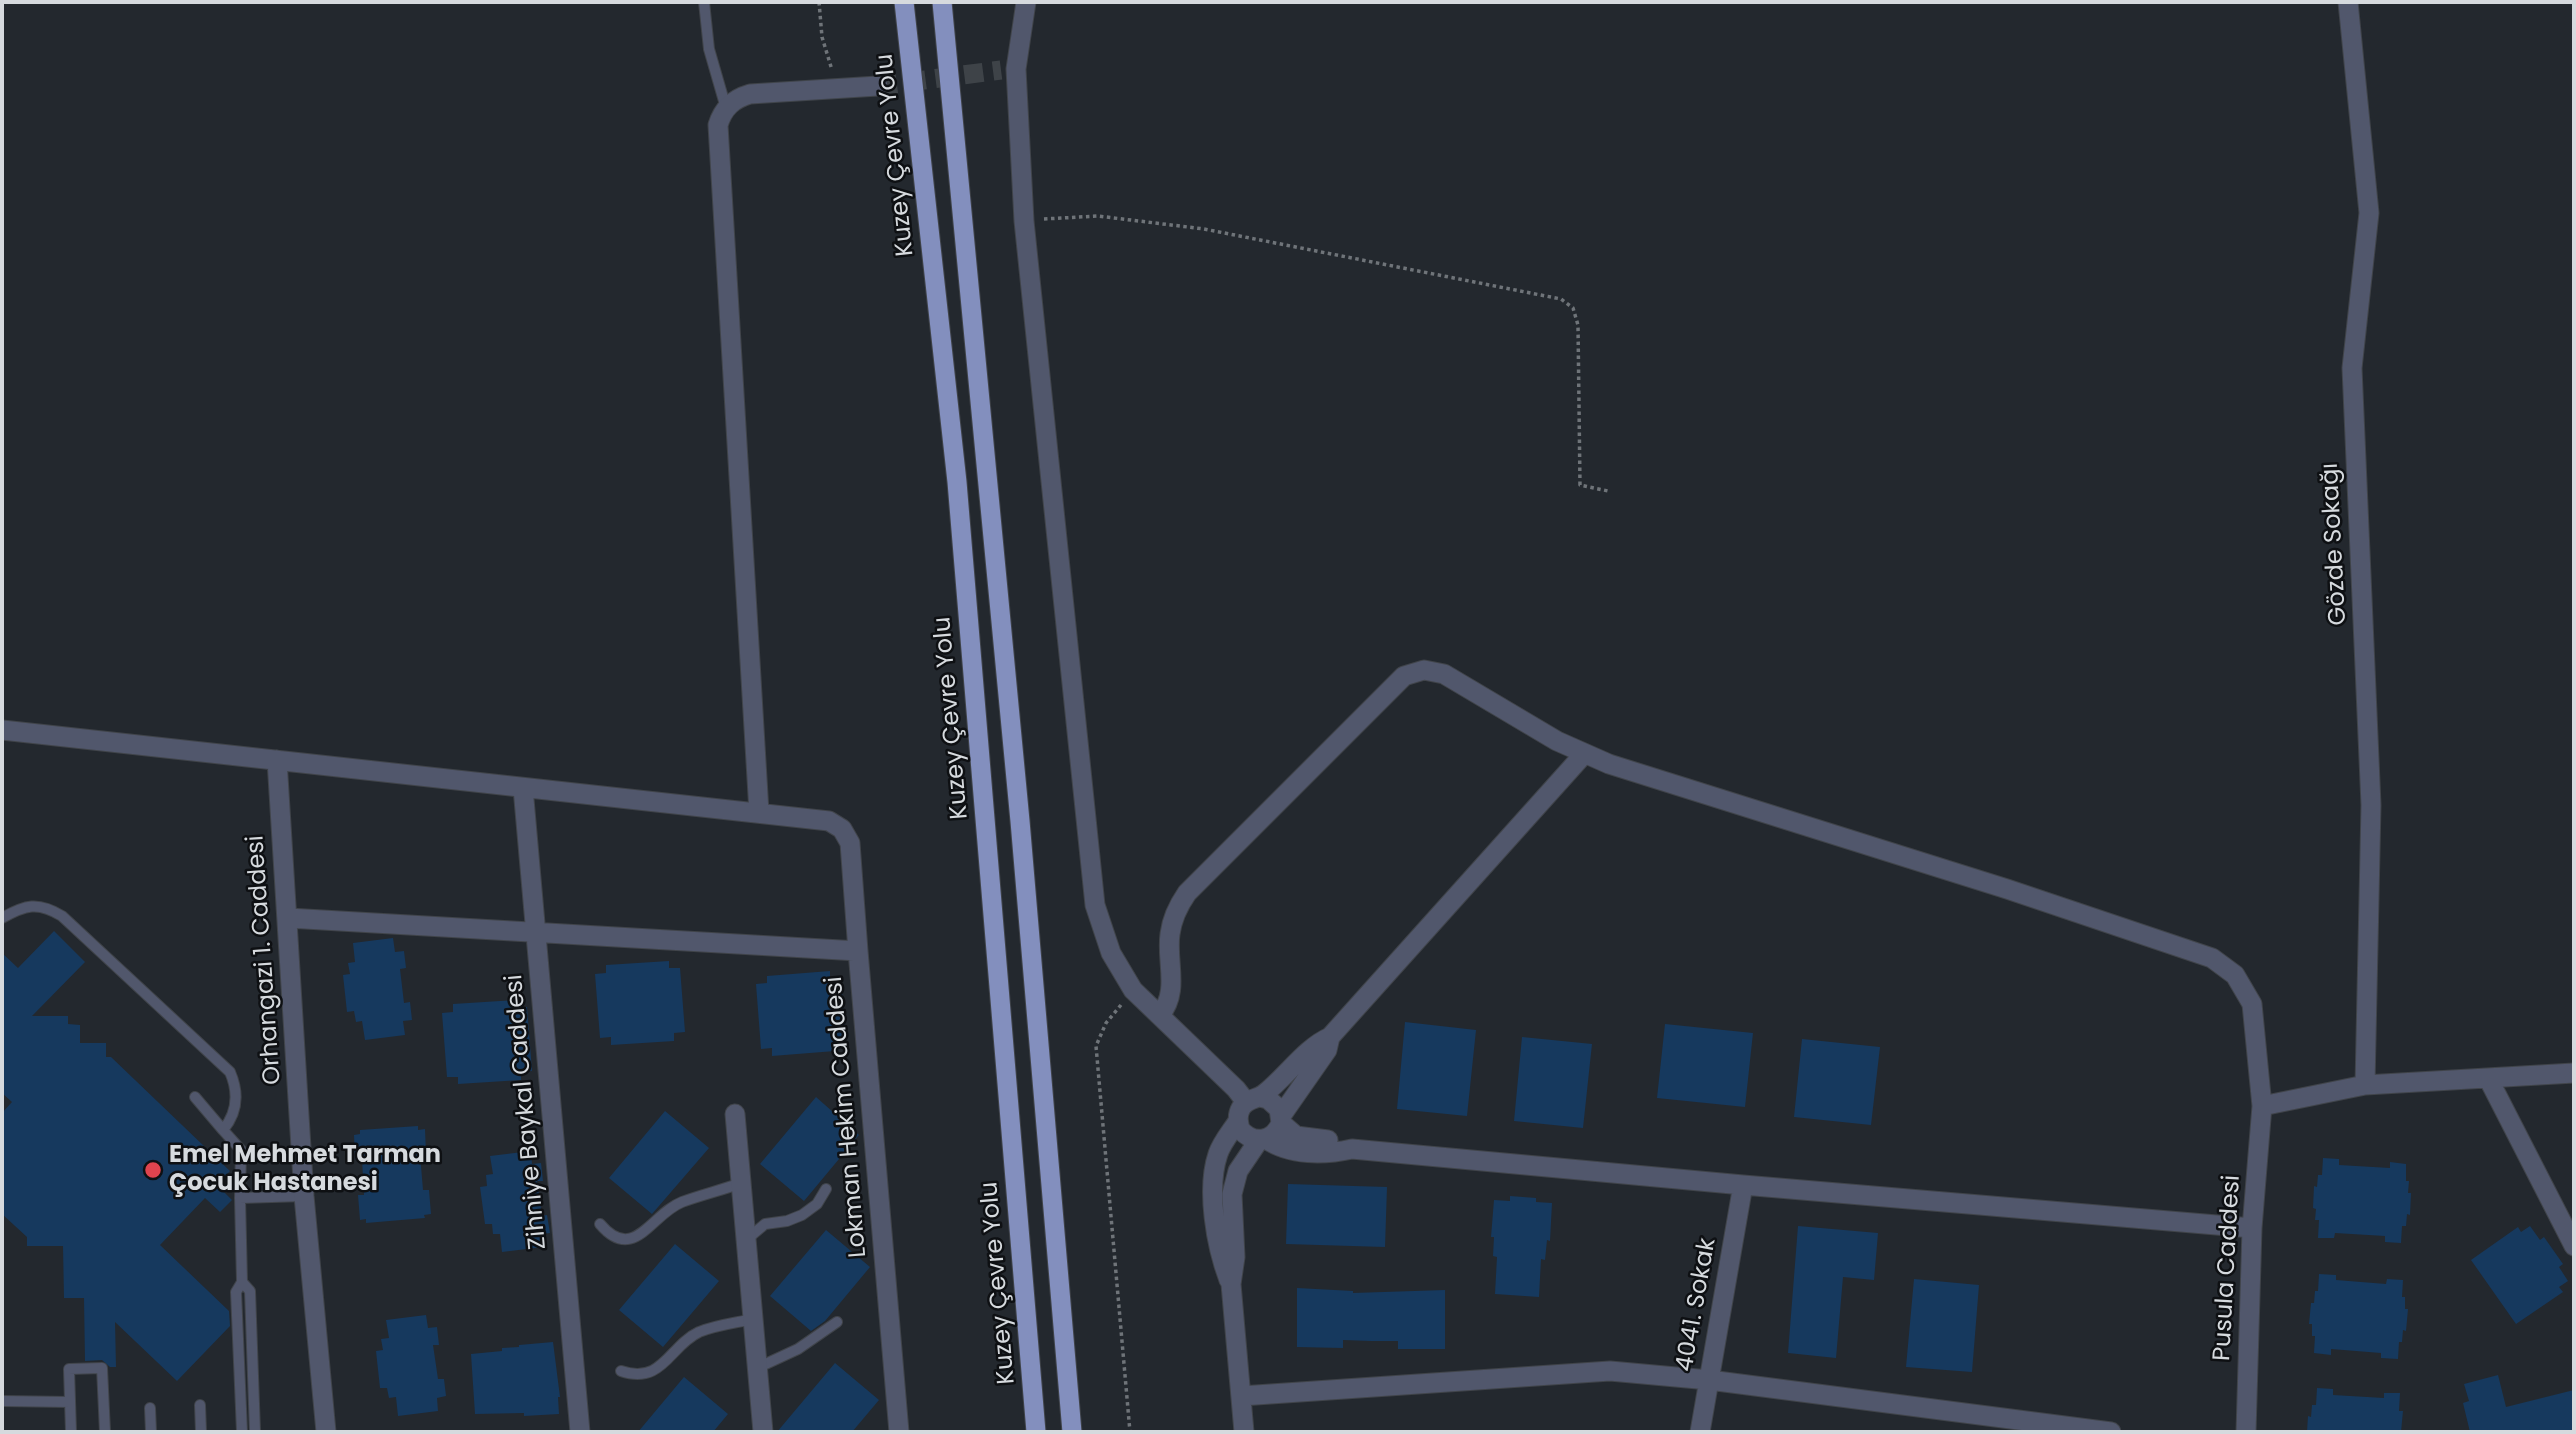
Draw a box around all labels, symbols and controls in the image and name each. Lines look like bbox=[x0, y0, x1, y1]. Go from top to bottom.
street label: Kuzey Çevre Yolu bbox=[871, 52, 921, 258]
street label: Gözde Sokağı bbox=[2316, 462, 2354, 626]
street label: Kuzey Çevre Yolu bbox=[929, 616, 975, 820]
street label: Orhangazi 1. Caddesi bbox=[242, 834, 288, 1086]
street label: Zihniye Baykal Caddesi bbox=[501, 973, 553, 1251]
street label: Lokman Hekim Caddesi bbox=[820, 975, 874, 1259]
place label: Emel Mehmet Tarman Çocuk Hastanesi bbox=[169, 1142, 441, 1198]
marker: Emel Mehmet Tarman Çocuk Hastanesi bbox=[143, 1160, 163, 1180]
street label: Pusula Caddesi bbox=[2209, 1174, 2247, 1362]
street label: Kuzey Çevre Yolu bbox=[976, 1181, 1022, 1385]
street label: 4041. Sokak bbox=[1671, 1236, 1723, 1374]

